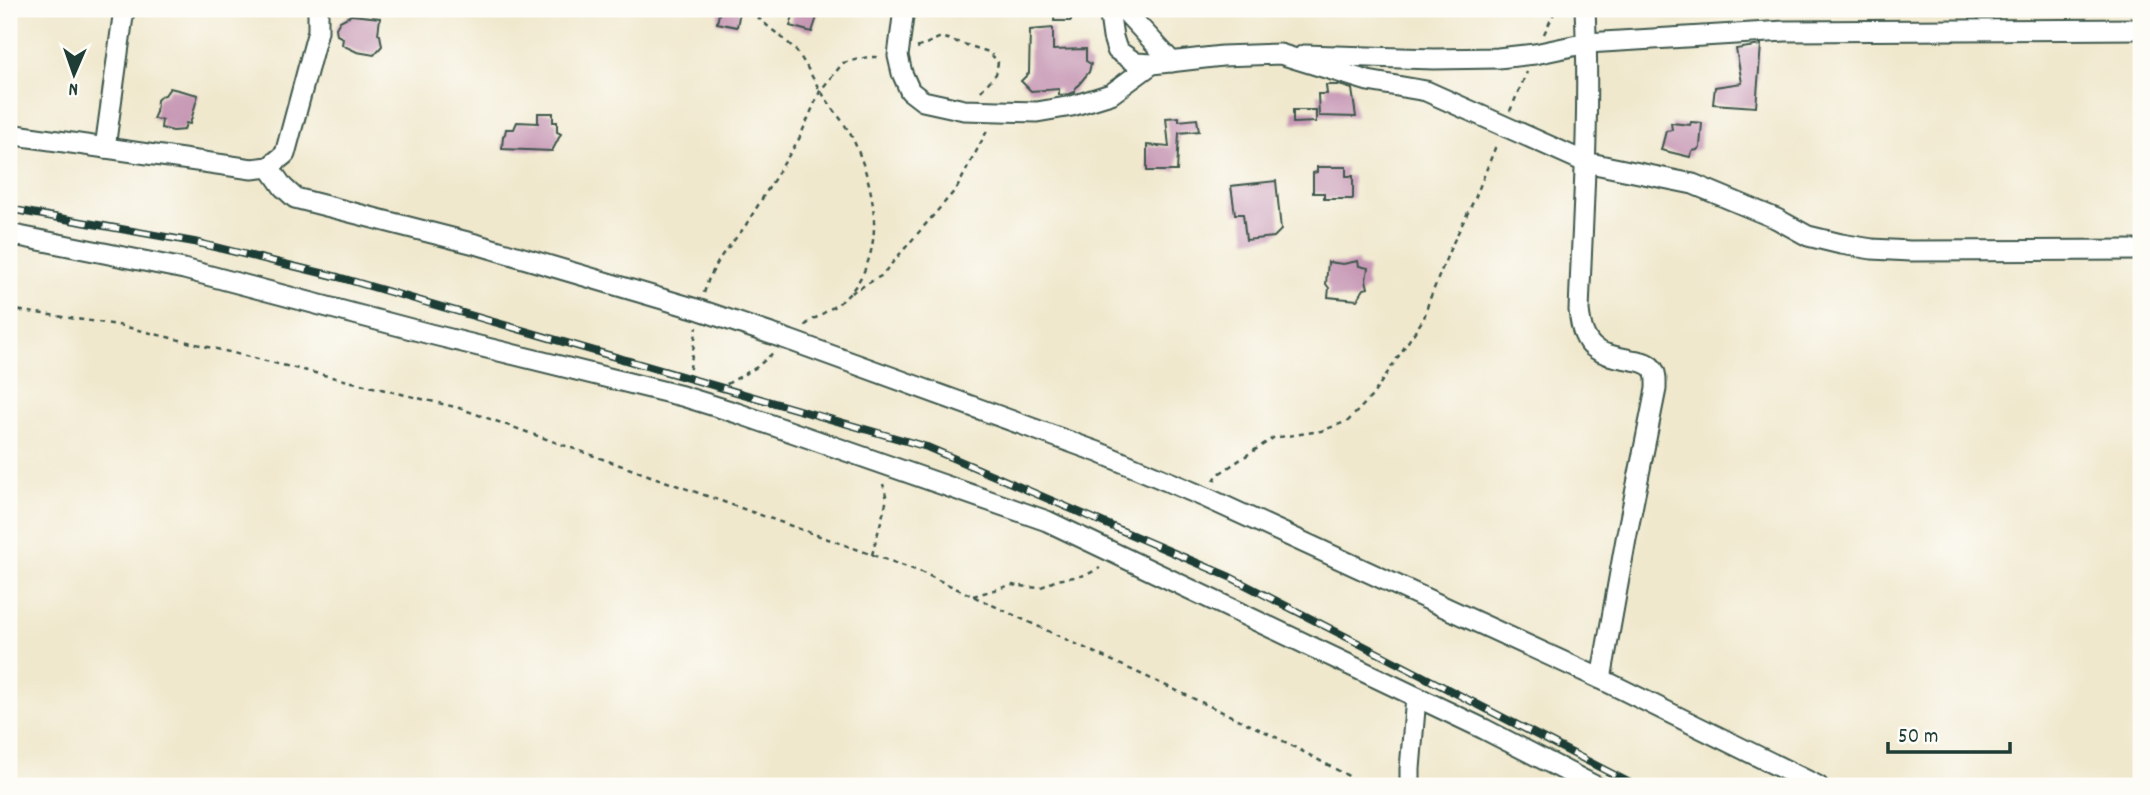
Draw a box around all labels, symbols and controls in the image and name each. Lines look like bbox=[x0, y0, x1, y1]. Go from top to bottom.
north arrow bbox=[38, 38, 108, 108]
text: N bbox=[68, 74, 79, 101]
scale bar bbox=[1888, 711, 2010, 755]
text: 50 m bbox=[1898, 723, 1938, 753]

